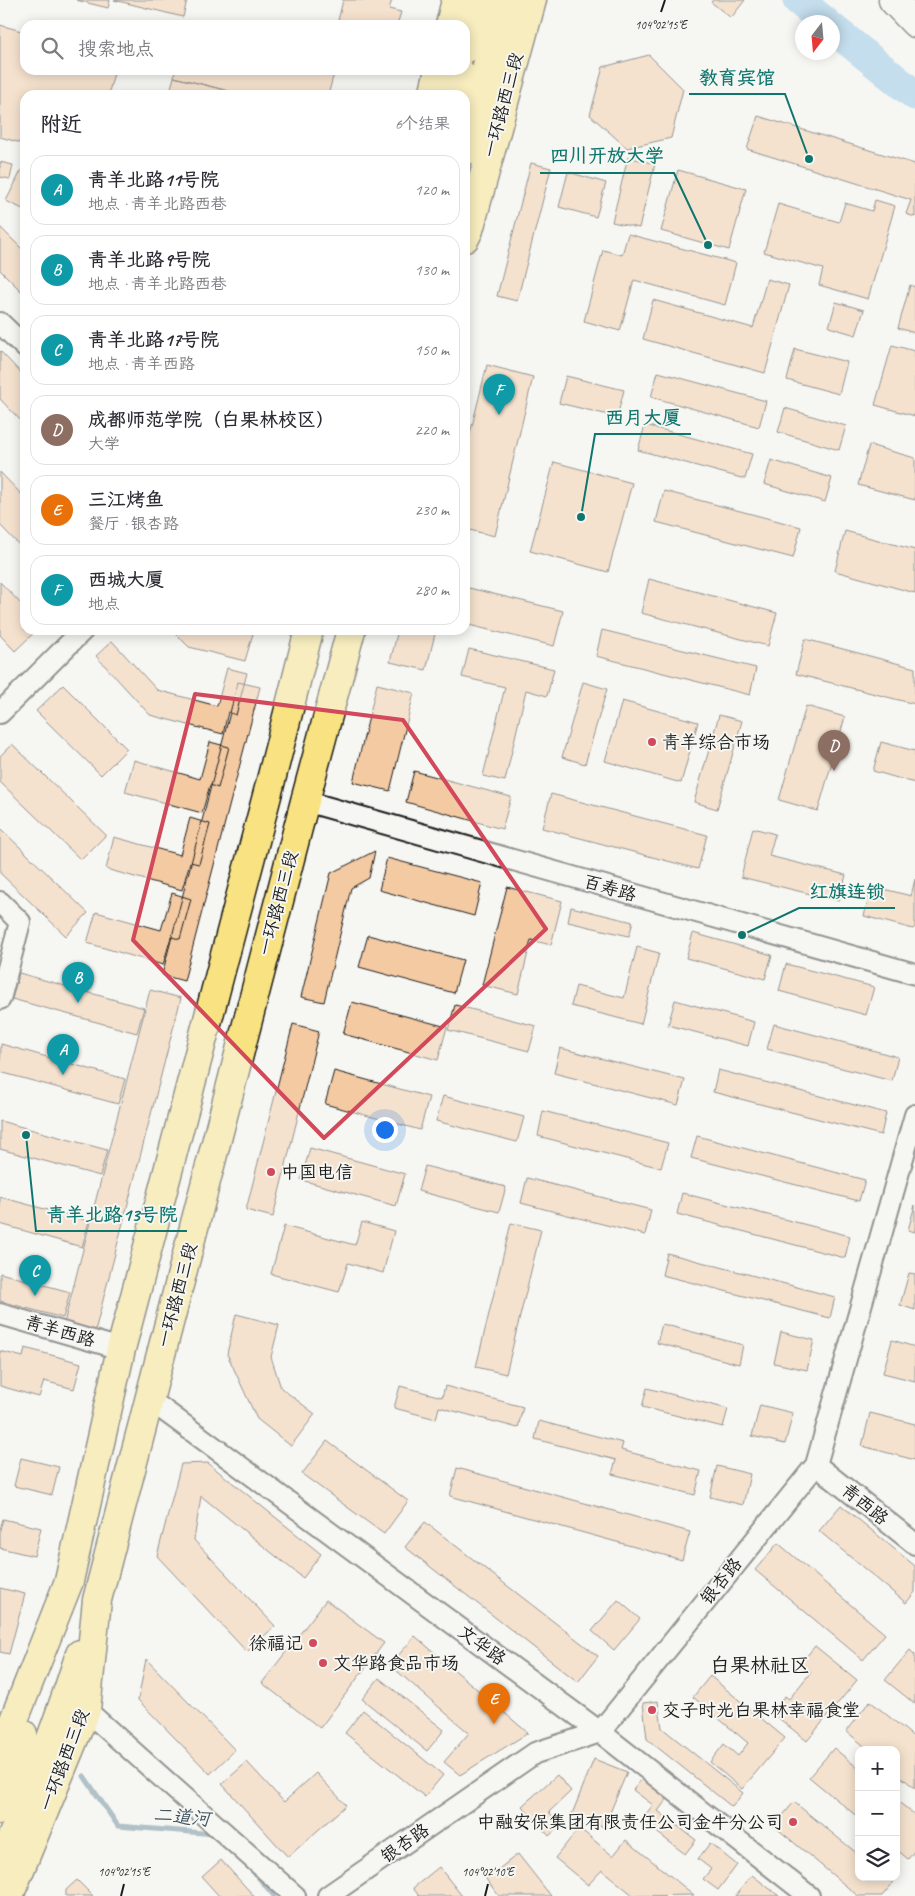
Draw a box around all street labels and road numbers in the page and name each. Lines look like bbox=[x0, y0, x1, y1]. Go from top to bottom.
street label: 一环路西三段 bbox=[478, 50, 528, 160]
street label: 一环路西三段 bbox=[253, 848, 303, 958]
street label: 百寿路 bbox=[581, 870, 639, 906]
street label: 一环路西三段 bbox=[152, 1240, 202, 1350]
street label: 青羊西路 bbox=[22, 1311, 98, 1351]
street label: 青西路 bbox=[837, 1478, 893, 1530]
street label: 银杏路 bbox=[695, 1553, 747, 1609]
street label: 文华路 bbox=[454, 1620, 510, 1670]
street label: 一环路西三段 bbox=[34, 1706, 94, 1814]
street label: 银杏路 bbox=[377, 1819, 433, 1867]

